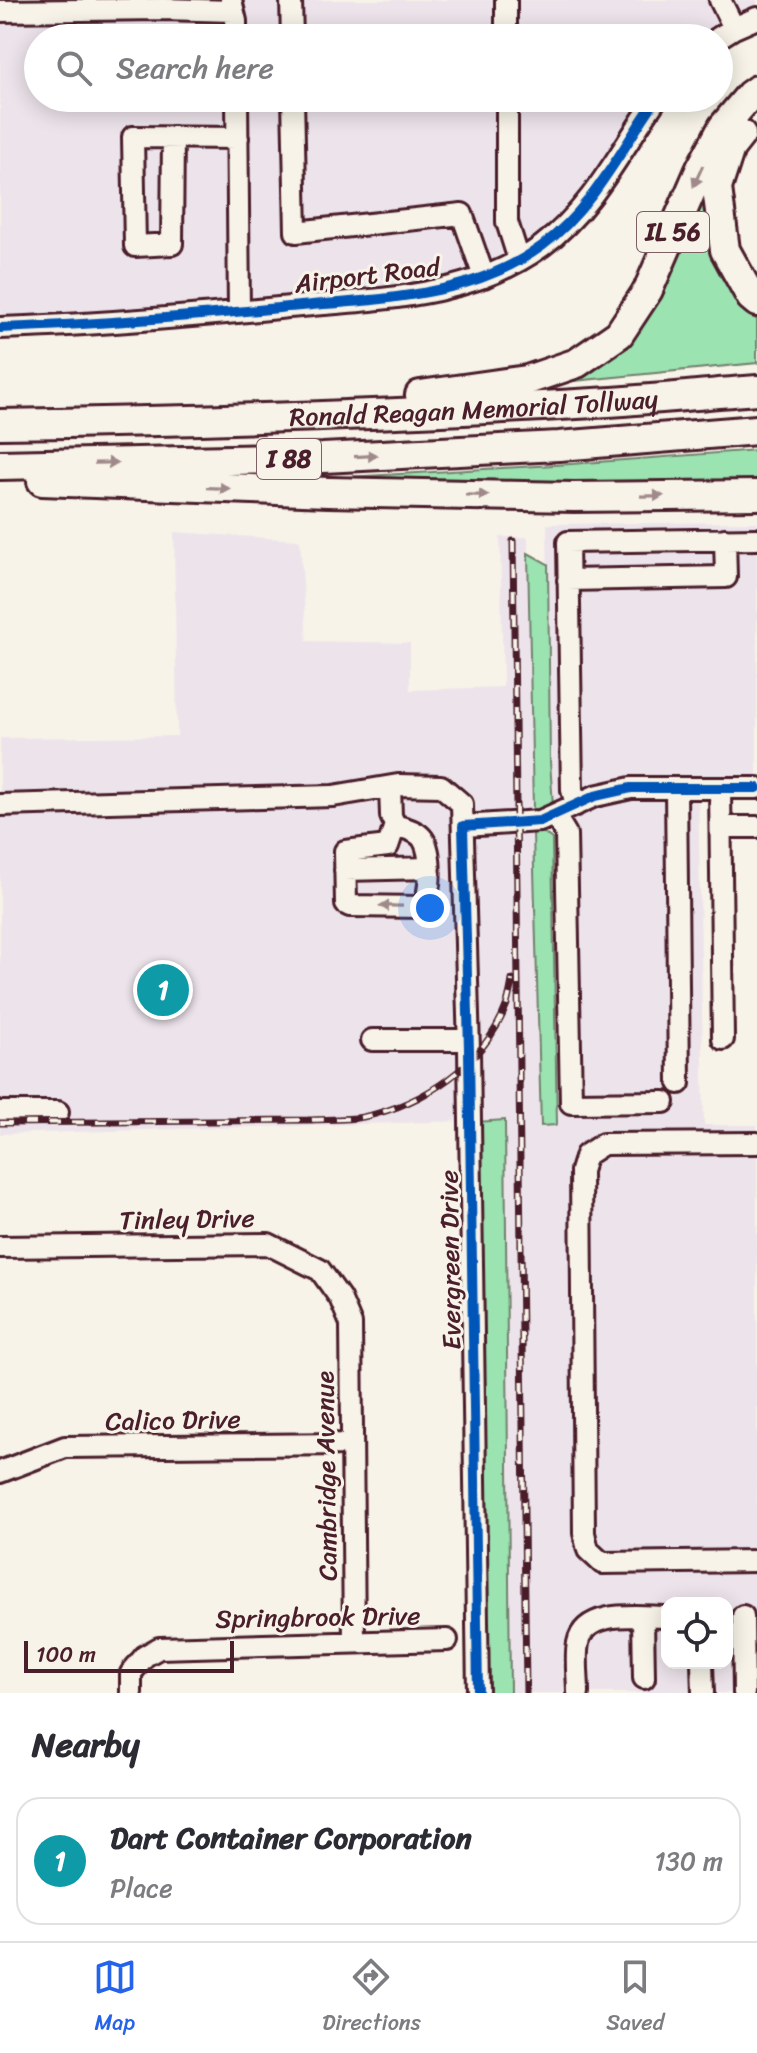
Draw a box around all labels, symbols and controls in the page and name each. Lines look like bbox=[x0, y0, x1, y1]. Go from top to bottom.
search box bbox=[24, 24, 733, 112]
text: Search here bbox=[116, 41, 274, 95]
icon: search bbox=[52, 46, 96, 90]
one-way arrow bbox=[691, 164, 705, 188]
road number: IL 56 bbox=[637, 212, 709, 252]
street label: Airport Road bbox=[291, 243, 445, 307]
street label: Ronald Reagan Memorial Tollway bbox=[289, 375, 660, 440]
road number: I 88 bbox=[257, 439, 321, 479]
one-way arrow bbox=[354, 449, 379, 462]
one-way arrow bbox=[94, 456, 119, 469]
one-way arrow bbox=[206, 482, 231, 495]
one-way arrow bbox=[465, 489, 490, 501]
one-way arrow bbox=[640, 490, 665, 502]
your location bbox=[410, 888, 450, 928]
one-way arrow bbox=[378, 900, 403, 912]
pin: 1 bbox=[137, 960, 189, 1020]
street label: Evergreen Drive bbox=[425, 1170, 475, 1350]
street label: Tinley Drive bbox=[119, 1195, 255, 1243]
street label: Cambridge Avenue bbox=[301, 1370, 351, 1581]
street label: Calico Drive bbox=[105, 1396, 241, 1444]
street label: Springbrook Drive bbox=[215, 1592, 421, 1642]
map controls bbox=[661, 1597, 733, 1669]
button: locate bbox=[661, 1597, 733, 1669]
text: 100 m bbox=[36, 1635, 96, 1674]
scale bar bbox=[24, 1637, 234, 1673]
text: Nearby bbox=[32, 1715, 140, 1775]
text: Dart Container Corporation bbox=[110, 1811, 472, 1865]
text: 1 bbox=[54, 1838, 66, 1884]
text: 130 m bbox=[654, 1838, 723, 1884]
text: Place bbox=[110, 1865, 173, 1911]
tab: Map bbox=[93, 1955, 137, 2042]
tab: Directions bbox=[322, 1955, 421, 2042]
tab: Saved bbox=[606, 1955, 664, 2042]

